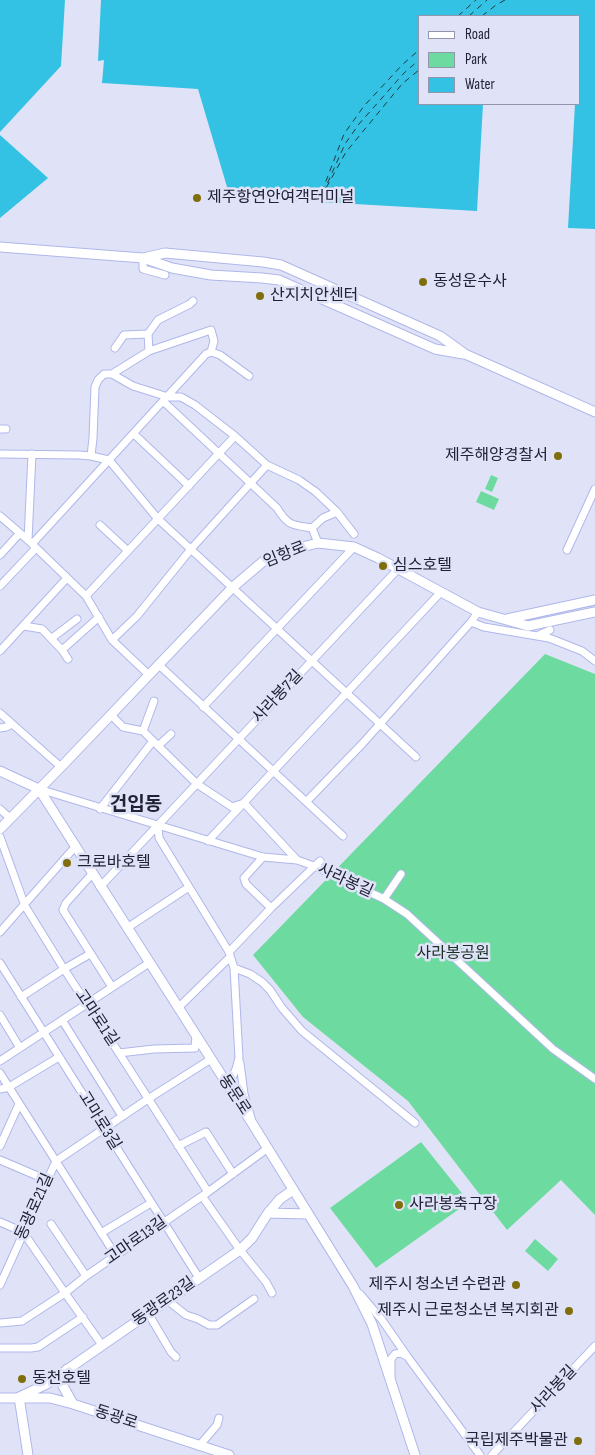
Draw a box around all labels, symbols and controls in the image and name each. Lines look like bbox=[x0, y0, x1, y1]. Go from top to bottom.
legend bbox=[418, 15, 580, 105]
text: Road bbox=[465, 25, 490, 44]
text: Park bbox=[465, 50, 487, 69]
text: Water bbox=[465, 75, 495, 94]
place label: 제주항연안여객터미널 bbox=[207, 188, 354, 208]
marker: 제주항연안여객터미널 bbox=[191, 192, 203, 204]
place label: 동성운수사 bbox=[433, 272, 507, 292]
marker: 동성운수사 bbox=[417, 276, 429, 288]
place label: 산지치안센터 bbox=[270, 286, 358, 306]
marker: 산지치안센터 bbox=[254, 290, 266, 302]
place label: 제주해양경찰서 bbox=[445, 446, 548, 466]
marker: 제주해양경찰서 bbox=[552, 450, 564, 462]
street label: 임항로 bbox=[261, 538, 309, 572]
place label: 심스호텔 bbox=[393, 556, 452, 576]
marker: 심스호텔 bbox=[377, 560, 389, 572]
street label: 사라봉7길 bbox=[249, 667, 307, 727]
district label: 건입동 bbox=[110, 794, 162, 816]
place label: 크로바호텔 bbox=[77, 853, 151, 873]
marker: 크로바호텔 bbox=[61, 857, 73, 869]
street label: 사라봉길 bbox=[314, 860, 376, 902]
park label: 사라봉공원 bbox=[416, 944, 490, 964]
street label: 고마로1길 bbox=[70, 986, 122, 1050]
street label: 동문로 bbox=[214, 1071, 254, 1119]
street label: 고마로3길 bbox=[73, 1088, 125, 1154]
street label: 동광로21길 bbox=[12, 1171, 58, 1243]
place label: 사라봉축구장 bbox=[409, 1195, 497, 1215]
marker: 사라봉축구장 bbox=[393, 1199, 405, 1211]
street label: 고마로13길 bbox=[101, 1213, 171, 1269]
street label: 동광로23길 bbox=[129, 1273, 199, 1331]
place label: 제주시 청소년 수련관 bbox=[368, 1275, 506, 1295]
marker: 제주시 청소년 수련관 bbox=[510, 1279, 522, 1291]
place label: 제주시 근로청소년 복지회관 bbox=[377, 1301, 559, 1321]
marker: 제주시 근로청소년 복지회관 bbox=[563, 1305, 575, 1317]
street label: 사라봉길 bbox=[527, 1362, 581, 1418]
place label: 동천호텔 bbox=[32, 1369, 91, 1389]
marker: 동천호텔 bbox=[16, 1373, 28, 1385]
street label: 동광로 bbox=[92, 1402, 140, 1434]
place label: 국립제주박물관 bbox=[465, 1431, 568, 1451]
marker: 국립제주박물관 bbox=[572, 1435, 584, 1447]

